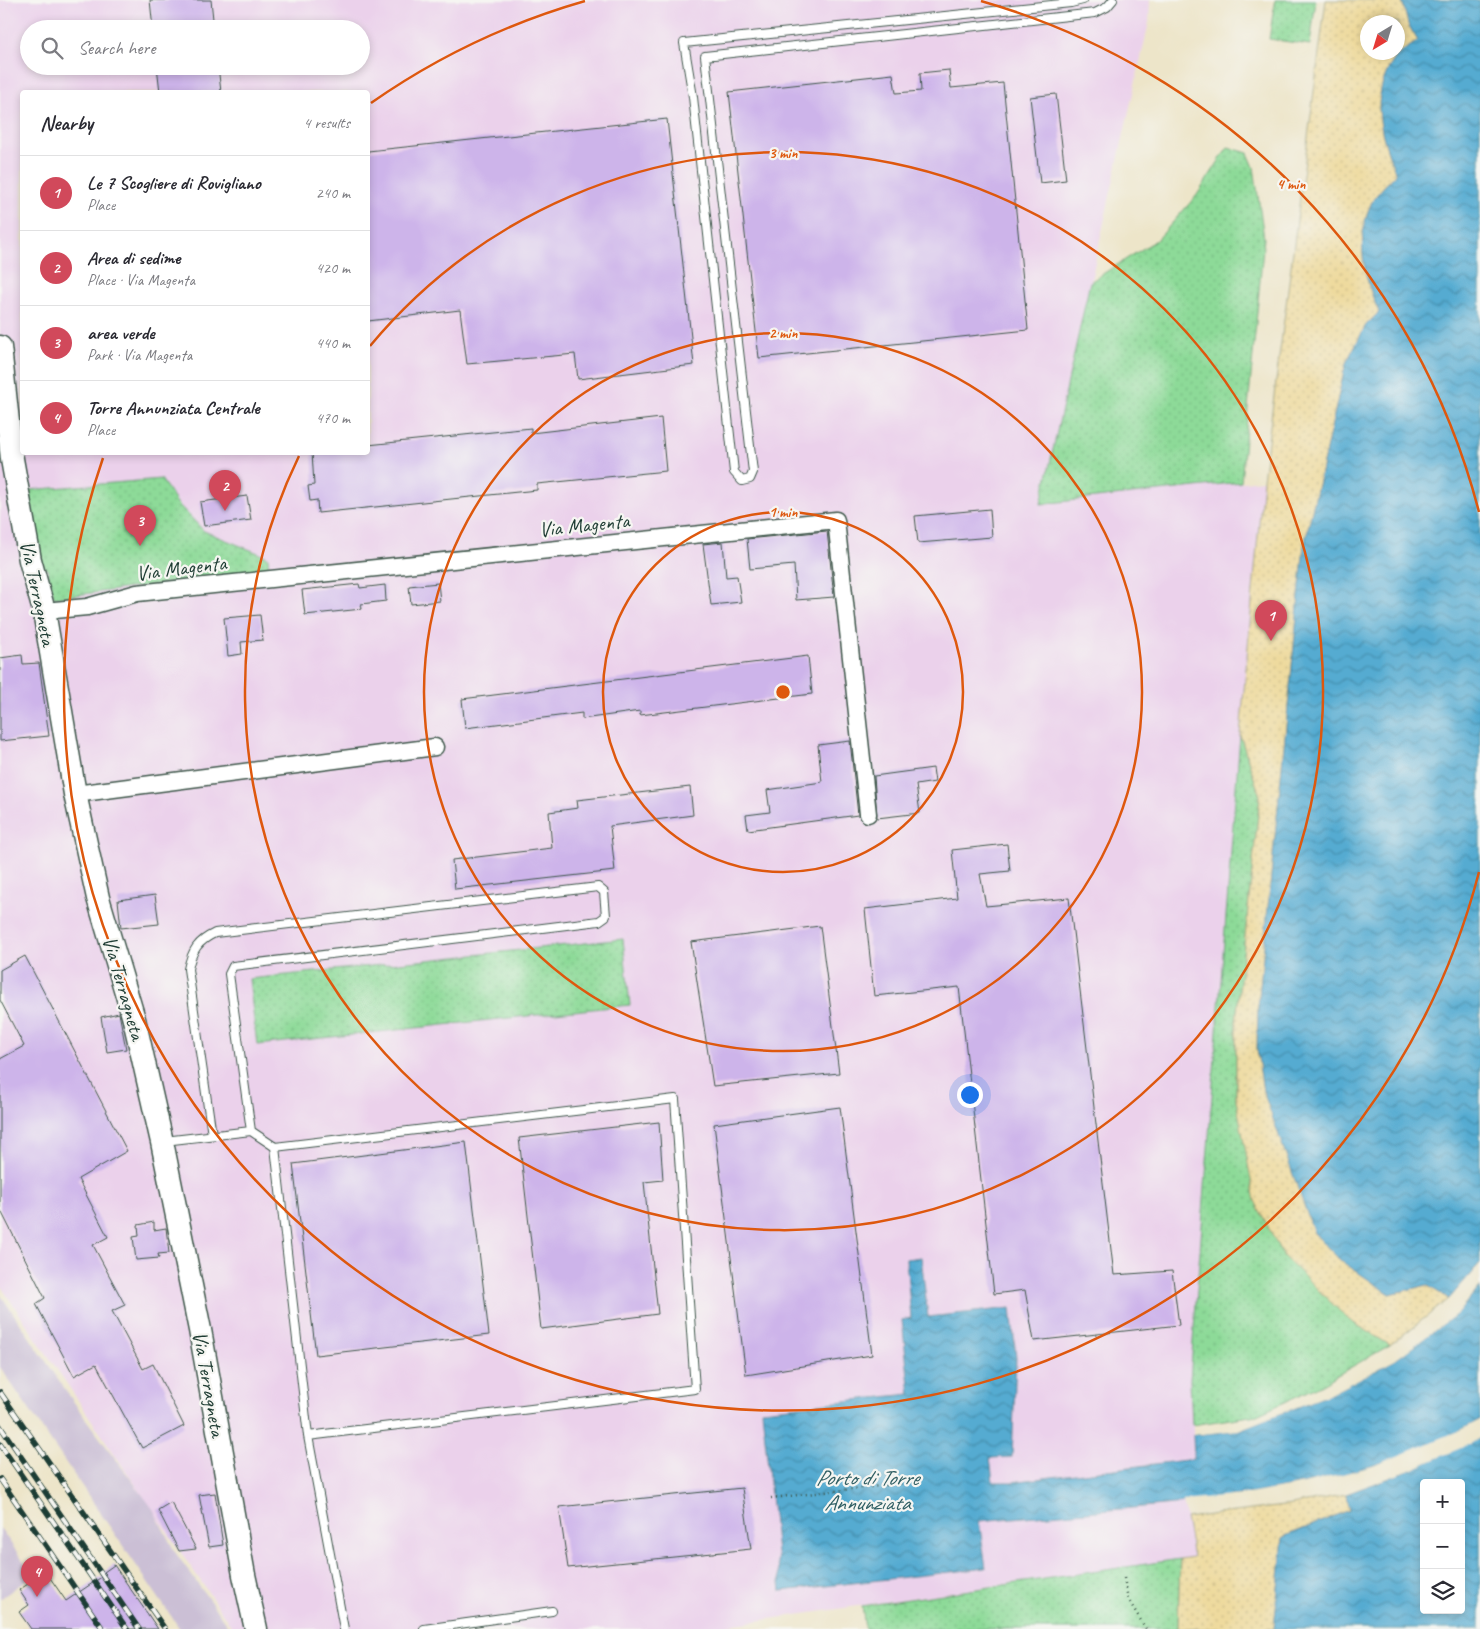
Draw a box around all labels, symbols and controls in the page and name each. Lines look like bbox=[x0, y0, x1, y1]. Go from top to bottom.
north arrow bbox=[1360, 15, 1405, 60]
search box bbox=[20, 20, 370, 75]
icon: search bbox=[38, 34, 66, 62]
text: Search here bbox=[78, 36, 155, 60]
text: Nearby bbox=[40, 110, 93, 136]
text: 4 results bbox=[303, 113, 350, 133]
text: 3 min bbox=[769, 144, 798, 163]
text: Le 7 Scogliere di Rovigliano bbox=[87, 171, 261, 195]
text: 4 min bbox=[1277, 175, 1306, 194]
text: 1 bbox=[52, 183, 60, 203]
text: 240 m bbox=[316, 183, 350, 203]
text: Place bbox=[87, 195, 115, 215]
text: Area di sedime bbox=[87, 246, 180, 270]
text: 2 bbox=[52, 258, 60, 278]
text: 420 m bbox=[316, 258, 350, 278]
text: Place · Via Magenta bbox=[87, 270, 195, 290]
text: area verde bbox=[87, 321, 155, 345]
text: 2 min bbox=[769, 324, 798, 343]
text: 3 bbox=[52, 333, 60, 353]
text: 440 m bbox=[316, 333, 350, 353]
text: Park · Via Magenta bbox=[87, 345, 192, 365]
text: Torre Annunziata Centrale bbox=[87, 396, 260, 420]
text: 4 bbox=[52, 408, 60, 428]
text: 470 m bbox=[316, 408, 350, 428]
text: Place bbox=[87, 420, 115, 440]
pin: 2 bbox=[209, 470, 241, 511]
text: 1 min bbox=[769, 503, 798, 522]
pin: 3 bbox=[124, 505, 156, 546]
street label: Via Magenta bbox=[538, 507, 632, 543]
street label: Via Terragneta bbox=[14, 538, 62, 650]
street label: Via Magenta bbox=[134, 549, 229, 586]
pin: 1 bbox=[1255, 600, 1287, 641]
centre of rings bbox=[774, 683, 792, 701]
street label: Via Terragneta bbox=[97, 933, 152, 1045]
your location bbox=[957, 1082, 983, 1108]
street label: Via Terragneta bbox=[187, 1329, 231, 1441]
water label: Porto di Torre Annunziata bbox=[816, 1464, 922, 1517]
map controls bbox=[1420, 1479, 1465, 1614]
button: + bbox=[1420, 1479, 1465, 1524]
button: − bbox=[1420, 1524, 1465, 1569]
pin: 4 bbox=[21, 1556, 53, 1597]
button: layers bbox=[1420, 1569, 1465, 1614]

